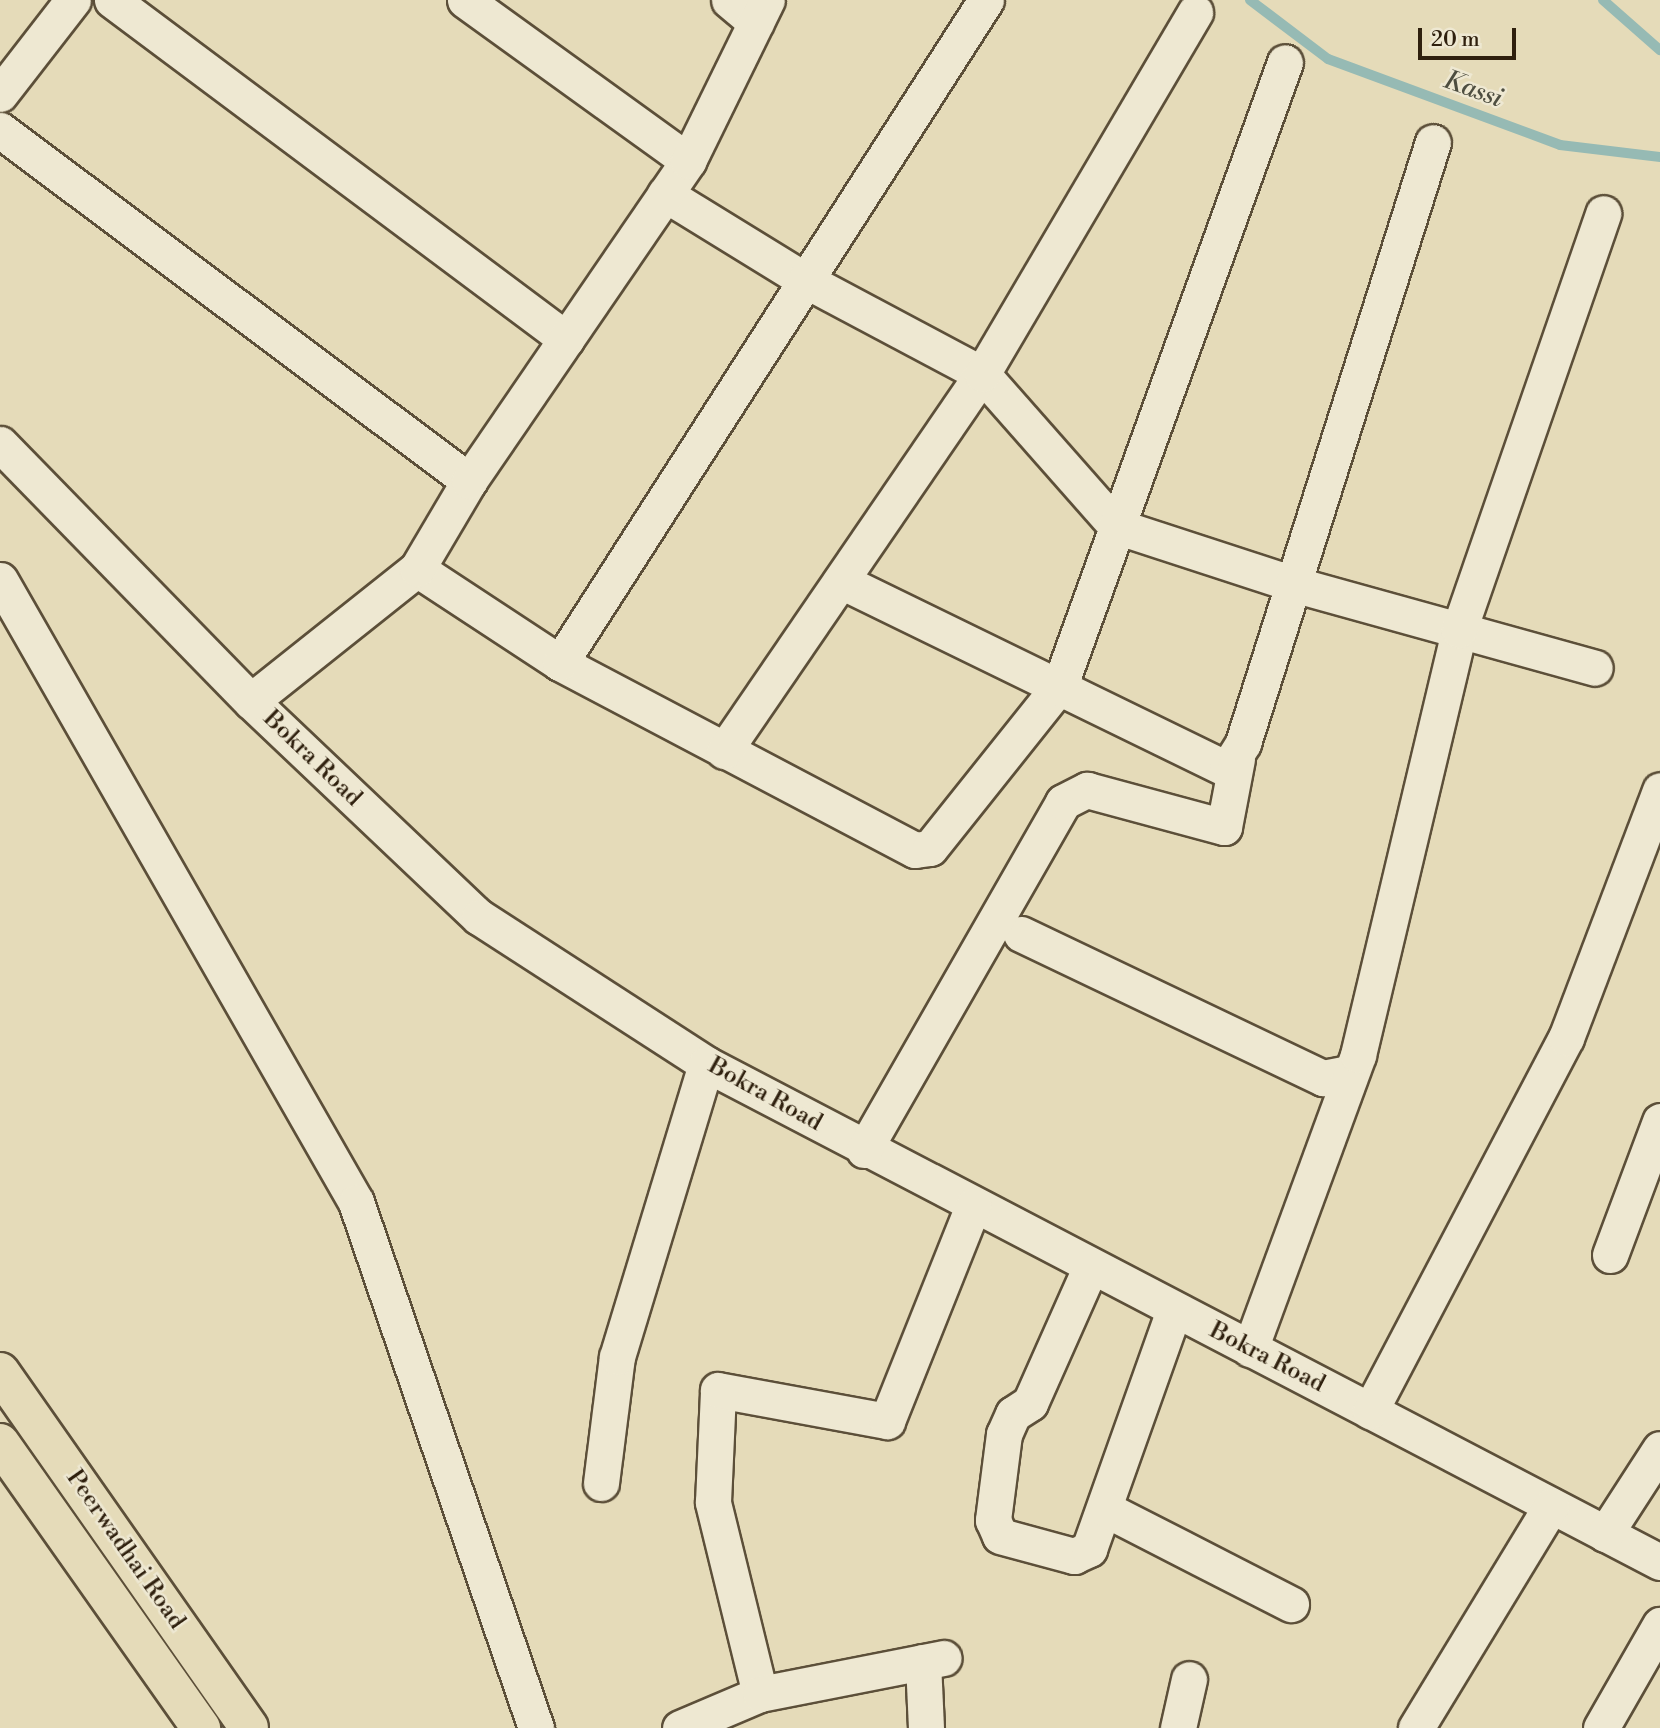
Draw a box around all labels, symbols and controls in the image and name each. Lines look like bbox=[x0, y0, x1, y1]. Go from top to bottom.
scale bar bbox=[1422, 14, 1520, 58]
text: 20 m bbox=[1431, 27, 1480, 53]
water label: Kassi bbox=[1439, 65, 1507, 115]
street label: Bokra Road bbox=[257, 705, 367, 813]
street label: Bokra Road bbox=[703, 1052, 827, 1138]
street label: Bokra Road bbox=[1204, 1317, 1330, 1399]
street label: Peerwadhai Road bbox=[59, 1465, 191, 1635]

